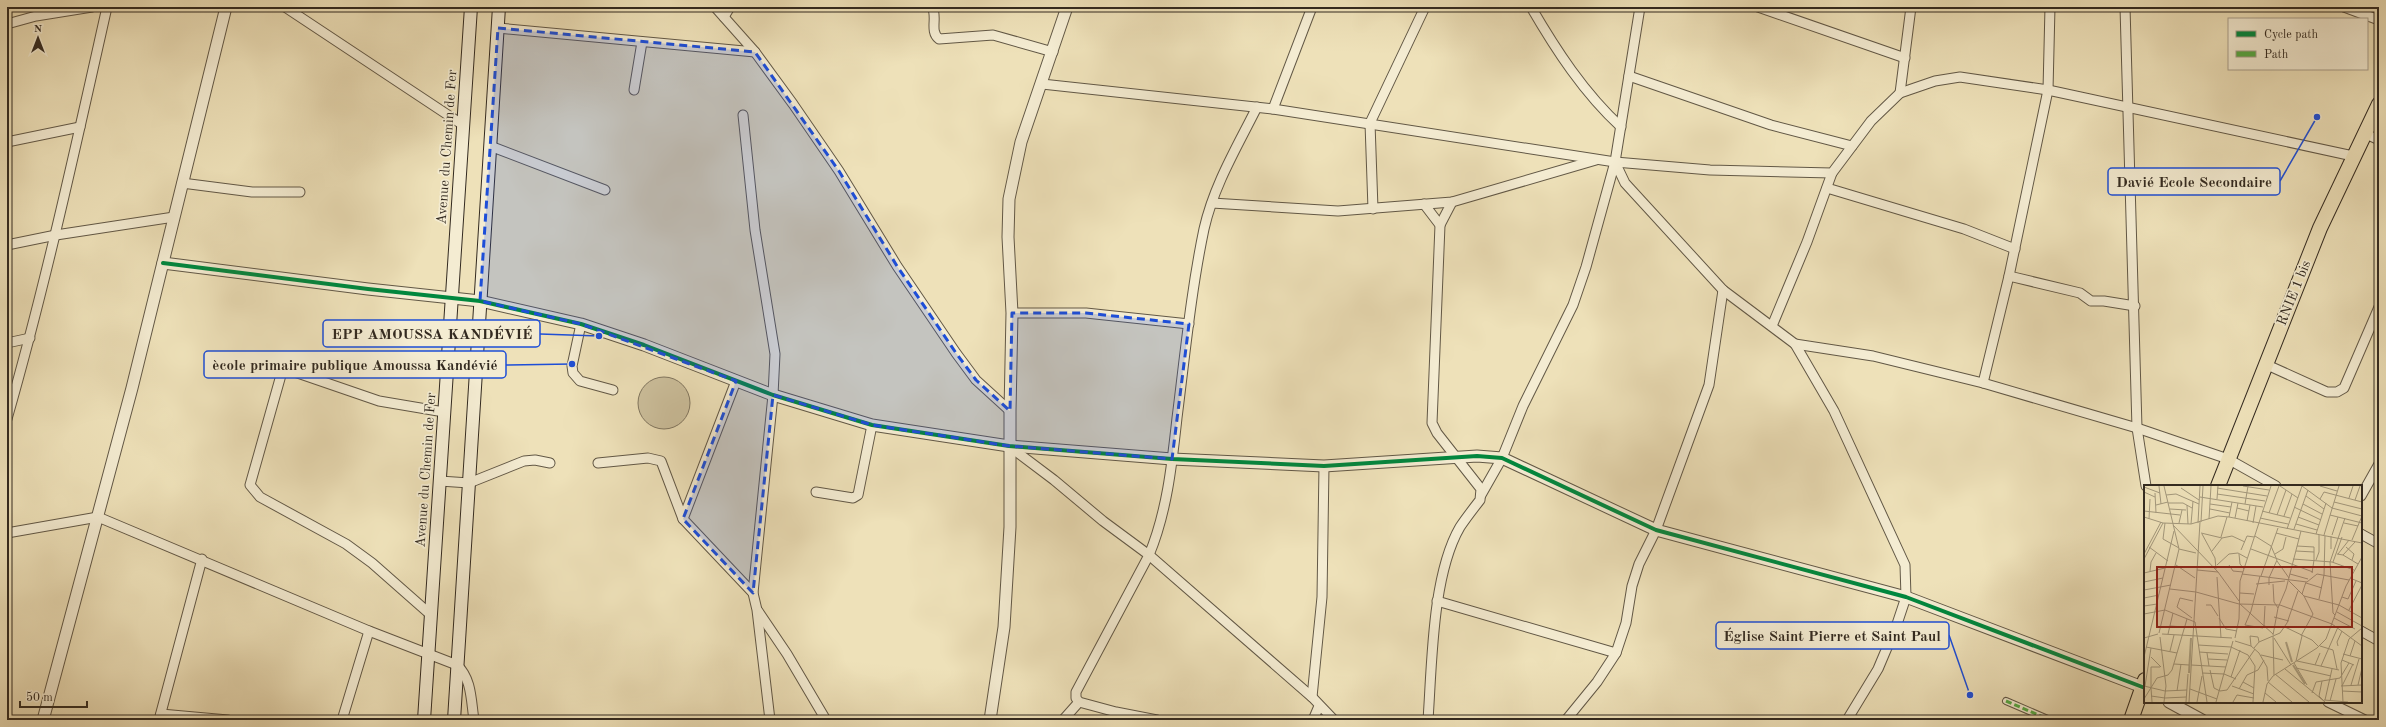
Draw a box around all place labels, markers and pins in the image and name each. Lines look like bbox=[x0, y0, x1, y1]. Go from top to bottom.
callout: Davié Ecole Secondaire bbox=[2108, 168, 2280, 195]
callout: EPP AMOUSSA KANDÉVIÉ bbox=[323, 320, 540, 347]
callout: ècole primaire publique Amoussa Kandévié bbox=[204, 351, 506, 378]
callout: Église Saint Pierre et Saint Paul bbox=[1716, 622, 1949, 649]

